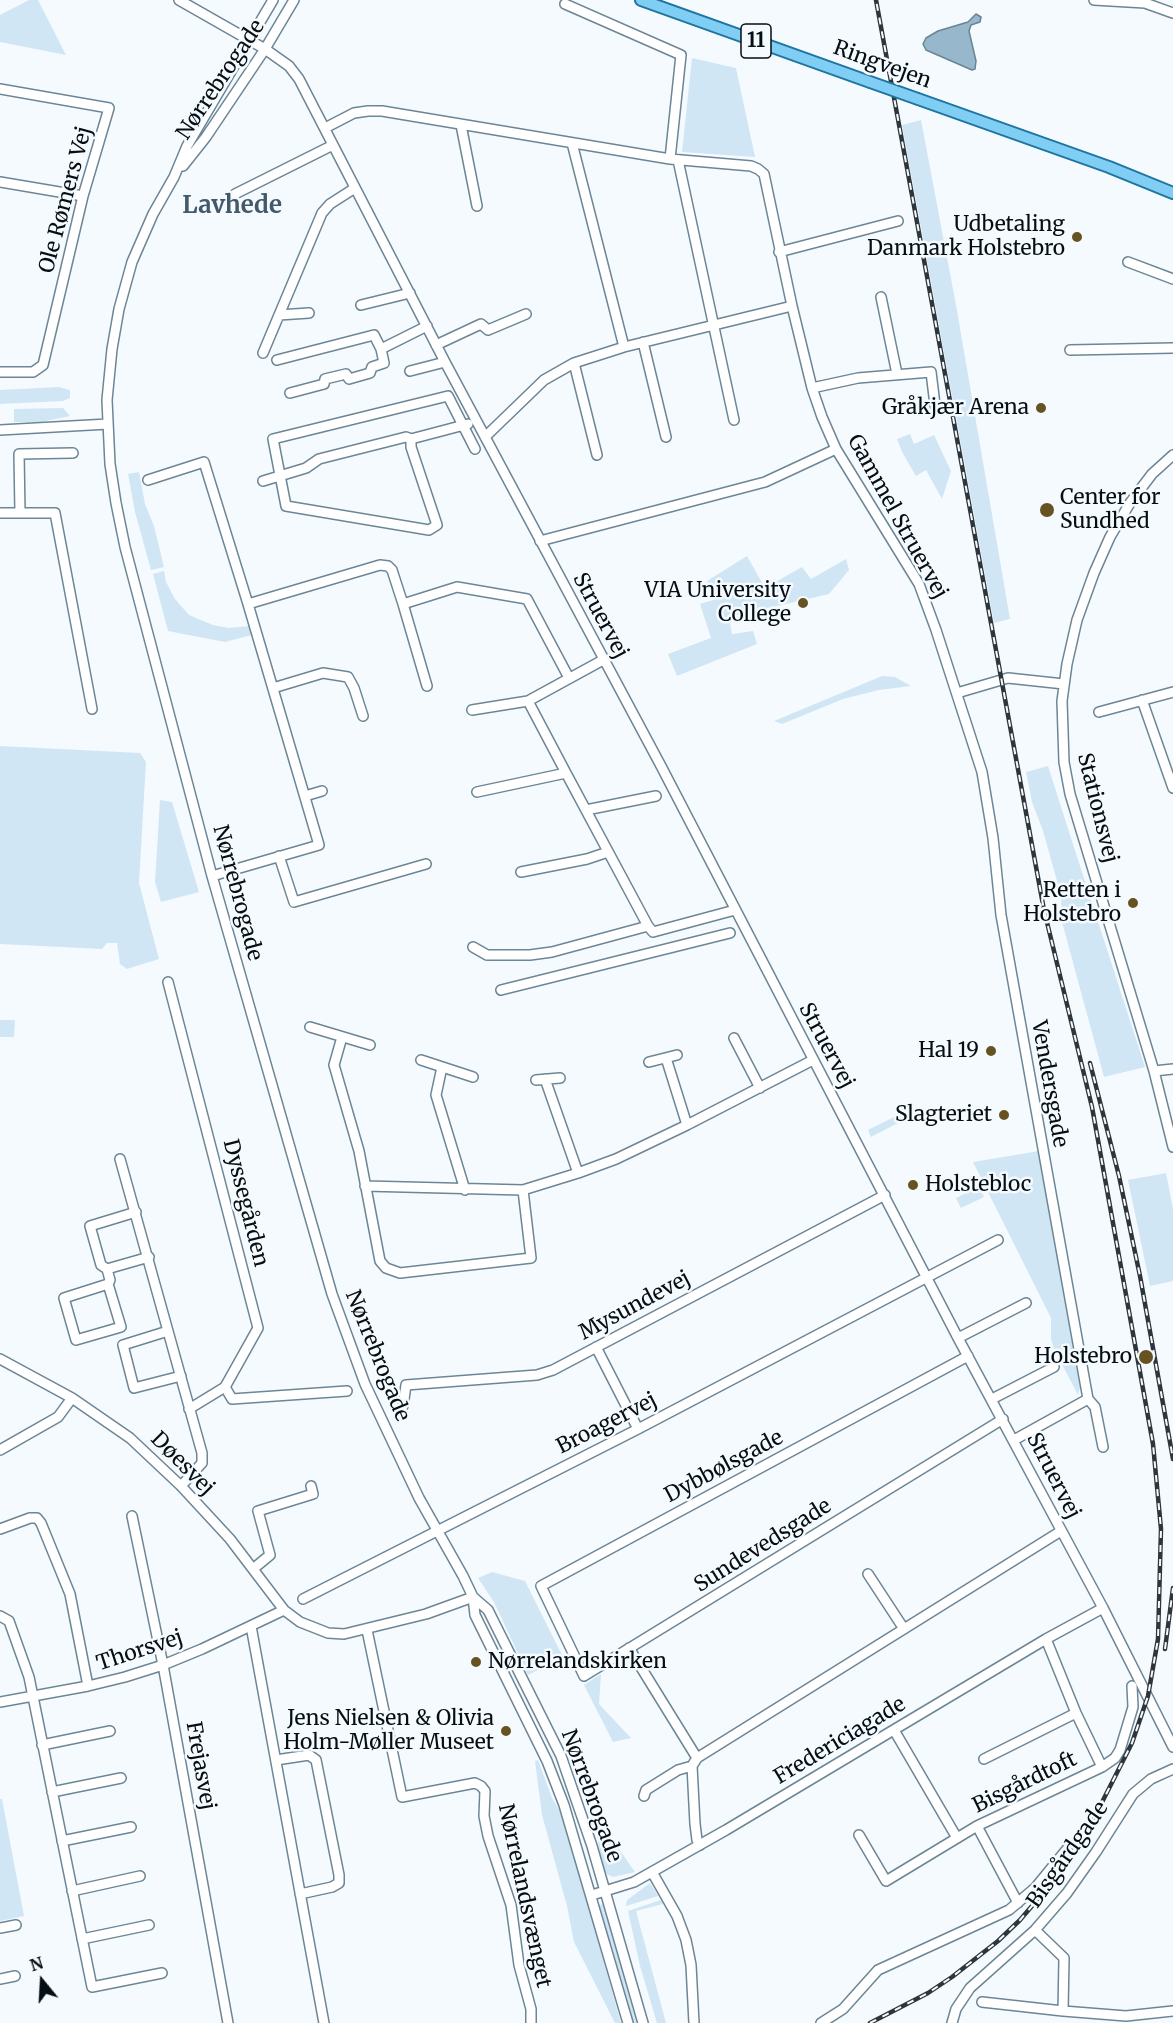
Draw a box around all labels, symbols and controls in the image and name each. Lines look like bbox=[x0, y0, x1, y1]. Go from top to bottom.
street label: Nørrebrogade bbox=[172, 15, 270, 145]
road number: 11 bbox=[741, 24, 771, 58]
street label: Ringvejen bbox=[830, 36, 934, 94]
street label: Ole Rømers Vej bbox=[34, 124, 98, 276]
district label: Lavhede bbox=[182, 192, 282, 220]
place label: Udbetaling Danmark Holstebro bbox=[867, 212, 1065, 262]
marker: Udbetaling Danmark Holstebro bbox=[1070, 230, 1084, 244]
place label: Gråkjær Arena bbox=[882, 395, 1029, 421]
marker: Gråkjær Arena bbox=[1034, 401, 1048, 415]
street label: Gammel Struervej bbox=[841, 431, 953, 603]
place label: Center for Sundhed bbox=[1060, 485, 1160, 535]
marker: Center for Sundhed bbox=[1038, 501, 1056, 519]
street label: Struervej bbox=[567, 569, 633, 663]
place label: VIA University College bbox=[645, 578, 791, 628]
marker: VIA University College bbox=[796, 596, 810, 610]
street label: Stationsvej bbox=[1071, 750, 1123, 866]
street label: Nørrebrogade bbox=[207, 823, 267, 963]
place label: Retten i Holstebro bbox=[1023, 878, 1121, 928]
marker: Retten i Holstebro bbox=[1126, 896, 1140, 910]
street label: Struervej bbox=[793, 999, 859, 1093]
street label: Vendersgade bbox=[1025, 1019, 1073, 1149]
place label: Hal 19 bbox=[918, 1038, 979, 1064]
marker: Hal 19 bbox=[984, 1044, 998, 1058]
place label: Slagteriet bbox=[895, 1102, 992, 1128]
marker: Slagteriet bbox=[997, 1108, 1011, 1122]
street label: Dyssegården bbox=[217, 1137, 273, 1269]
place label: Holstebloc bbox=[925, 1172, 1031, 1198]
marker: Holstebloc bbox=[906, 1178, 920, 1192]
street label: Mysundevej bbox=[575, 1266, 695, 1346]
street label: Nørrebrogade bbox=[339, 1287, 415, 1425]
place label: Holstebro bbox=[1034, 1344, 1132, 1370]
marker: Holstebro bbox=[1137, 1348, 1155, 1366]
street label: Broagervej bbox=[553, 1388, 661, 1460]
street label: Dybbølsgade bbox=[660, 1425, 788, 1509]
street label: Døesvej bbox=[145, 1427, 219, 1501]
street label: Struervej bbox=[1021, 1429, 1085, 1523]
street label: Sundevedsgade bbox=[690, 1494, 836, 1598]
street label: Thorsvej bbox=[94, 1625, 186, 1677]
place label: Nørrelandskirken bbox=[488, 1649, 667, 1675]
marker: Nørrelandskirken bbox=[469, 1655, 483, 1669]
street label: Fredericiagade bbox=[770, 1692, 910, 1790]
place label: Jens Nielsen & Olivia Holm-Møller Museet bbox=[284, 1706, 494, 1756]
street label: Frejasvej bbox=[180, 1720, 220, 1812]
marker: Jens Nielsen & Olivia Holm-Møller Museet bbox=[499, 1724, 513, 1738]
street label: Nørrebrogade bbox=[555, 1726, 627, 1866]
street label: Bisgårdtoft bbox=[969, 1747, 1081, 1819]
street label: Bisgårdgade bbox=[1022, 1797, 1114, 1913]
street label: Nørrelandsvænget bbox=[492, 1802, 556, 1990]
north arrow bbox=[12, 1951, 72, 2011]
text: N bbox=[27, 1952, 46, 1975]

